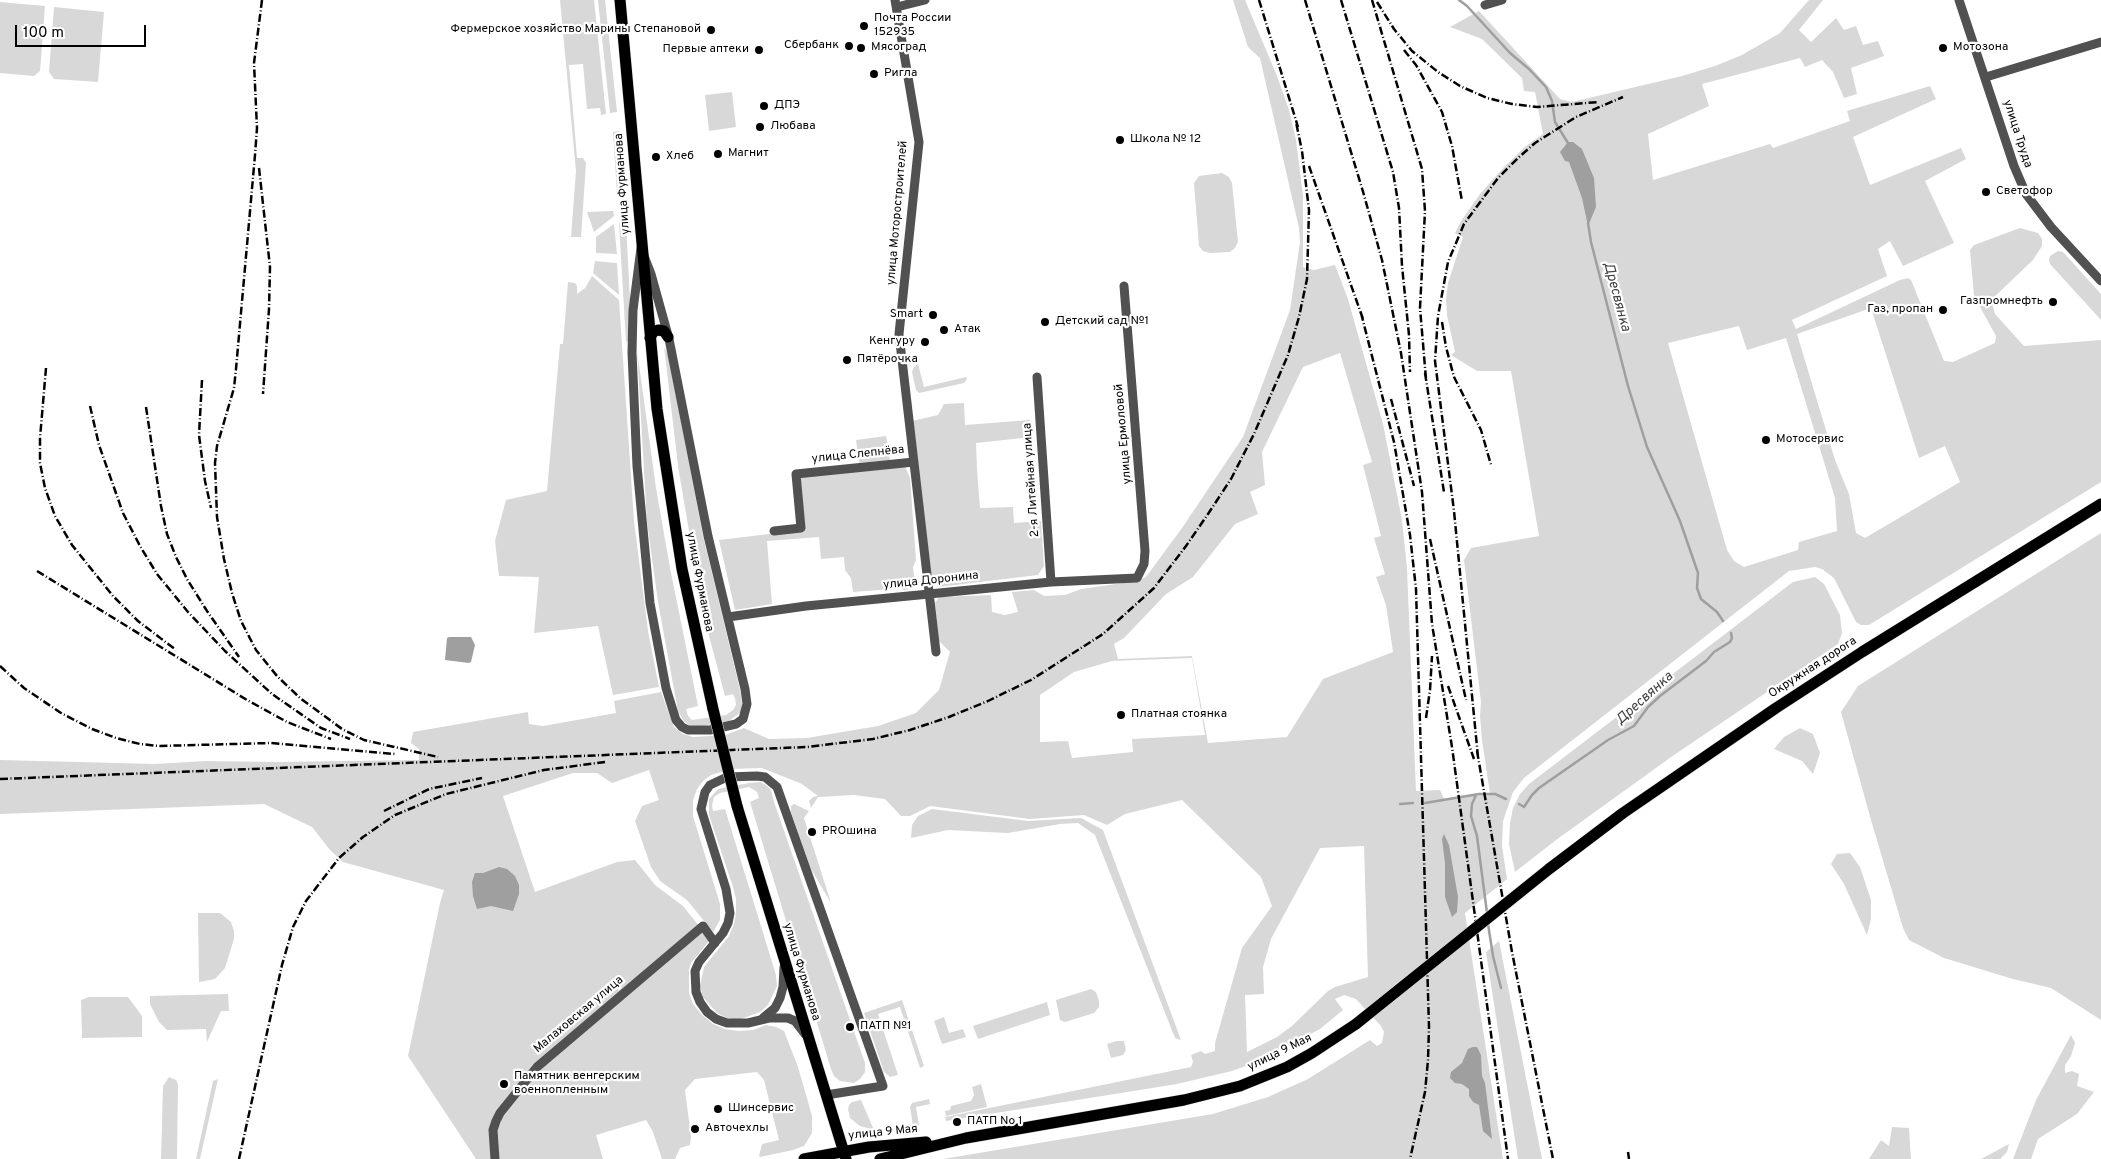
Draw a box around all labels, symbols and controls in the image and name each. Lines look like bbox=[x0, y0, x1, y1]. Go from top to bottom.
place label: Почта России 152935 bbox=[874, 12, 951, 40]
scale bar bbox=[18, 15, 149, 47]
marker: Почта России 152935 bbox=[858, 20, 870, 32]
place label: Фермерское хозяйство Марины Степановой bbox=[450, 23, 701, 37]
text: 100 m bbox=[23, 24, 64, 43]
marker: Фермерское хозяйство Марины Степановой bbox=[705, 24, 717, 36]
place label: Сбербанк bbox=[784, 39, 839, 53]
marker: Сбербанк bbox=[843, 40, 855, 52]
place label: Мясоград bbox=[871, 41, 926, 55]
place label: Мотозона bbox=[1953, 41, 2008, 55]
marker: Мясоград bbox=[855, 42, 867, 54]
marker: Мотозона bbox=[1937, 42, 1949, 54]
place label: Первые аптеки bbox=[663, 43, 749, 57]
marker: Первые аптеки bbox=[753, 44, 765, 56]
place label: Ригла bbox=[884, 67, 917, 81]
marker: Ригла bbox=[868, 68, 880, 80]
street label: улица Труда bbox=[1999, 98, 2035, 170]
place label: ДПЭ bbox=[774, 99, 800, 113]
marker: ДПЭ bbox=[758, 100, 770, 112]
place label: Любава bbox=[770, 120, 816, 134]
marker: Любава bbox=[754, 121, 766, 133]
street label: улица Фурманова bbox=[612, 133, 634, 235]
place label: Школа № 12 bbox=[1130, 133, 1201, 147]
marker: Школа № 12 bbox=[1114, 134, 1126, 146]
street label: улица Моторостроителей bbox=[885, 140, 911, 286]
place label: Магнит bbox=[728, 147, 769, 161]
marker: Магнит bbox=[712, 148, 724, 160]
place label: Хлеб bbox=[666, 150, 694, 164]
marker: Хлеб bbox=[650, 151, 662, 163]
place label: Светофор bbox=[1996, 185, 2053, 199]
marker: Светофор bbox=[1980, 186, 1992, 198]
water label: Дресвянка bbox=[1599, 260, 1633, 334]
place label: Газпромнефть bbox=[1960, 295, 2043, 309]
marker: Газпромнефть bbox=[2047, 296, 2059, 308]
place label: Газ, пропан bbox=[1867, 303, 1933, 317]
marker: Газ, пропан bbox=[1937, 304, 1949, 316]
place label: Smart bbox=[890, 308, 923, 322]
marker: Smart bbox=[927, 309, 939, 321]
place label: Детский сад №1 bbox=[1055, 315, 1149, 329]
marker: Детский сад №1 bbox=[1039, 316, 1051, 328]
place label: Атак bbox=[954, 323, 981, 337]
marker: Атак bbox=[938, 324, 950, 336]
place label: Кенгуру bbox=[869, 335, 915, 349]
marker: Кенгуру bbox=[919, 336, 931, 348]
place label: Пятёрочка bbox=[857, 353, 918, 367]
marker: Пятёрочка bbox=[841, 354, 853, 366]
street label: улица Ермоловой bbox=[1112, 383, 1136, 485]
street label: 2-я Литейная улица bbox=[1021, 422, 1043, 538]
place label: Мотосервис bbox=[1776, 433, 1844, 447]
marker: Мотосервис bbox=[1760, 434, 1772, 446]
street label: улица Слепнёва bbox=[811, 443, 905, 467]
street label: улица Фурманова bbox=[682, 531, 716, 633]
street label: улица Доронина bbox=[883, 569, 979, 593]
street label: Окружная дорога bbox=[1766, 634, 1860, 702]
water label: Дресвянка bbox=[1613, 669, 1677, 729]
place label: Платная стоянка bbox=[1131, 708, 1227, 722]
marker: Платная стоянка bbox=[1115, 709, 1127, 721]
place label: PROшина bbox=[822, 825, 877, 839]
marker: PROшина bbox=[806, 826, 818, 838]
street label: улица Фурманова bbox=[779, 921, 823, 1023]
street label: Малаховская улица bbox=[531, 973, 627, 1057]
place label: ПАТП №1 bbox=[860, 1020, 911, 1034]
marker: ПАТП №1 bbox=[844, 1021, 856, 1033]
street label: улица 9 Мая bbox=[1246, 1031, 1314, 1075]
place label: Памятник венгерским военнопленным bbox=[514, 1070, 640, 1098]
marker: Памятник венгерским военнопленным bbox=[498, 1078, 510, 1090]
place label: Шинсервис bbox=[728, 1102, 794, 1116]
marker: Шинсервис bbox=[712, 1103, 724, 1115]
place label: ПАТП No 1 bbox=[967, 1115, 1023, 1129]
marker: ПАТП No 1 bbox=[951, 1116, 963, 1128]
place label: Авточехлы bbox=[705, 1122, 769, 1136]
street label: улица 9 Мая bbox=[848, 1122, 918, 1144]
marker: Авточехлы bbox=[689, 1123, 701, 1135]

